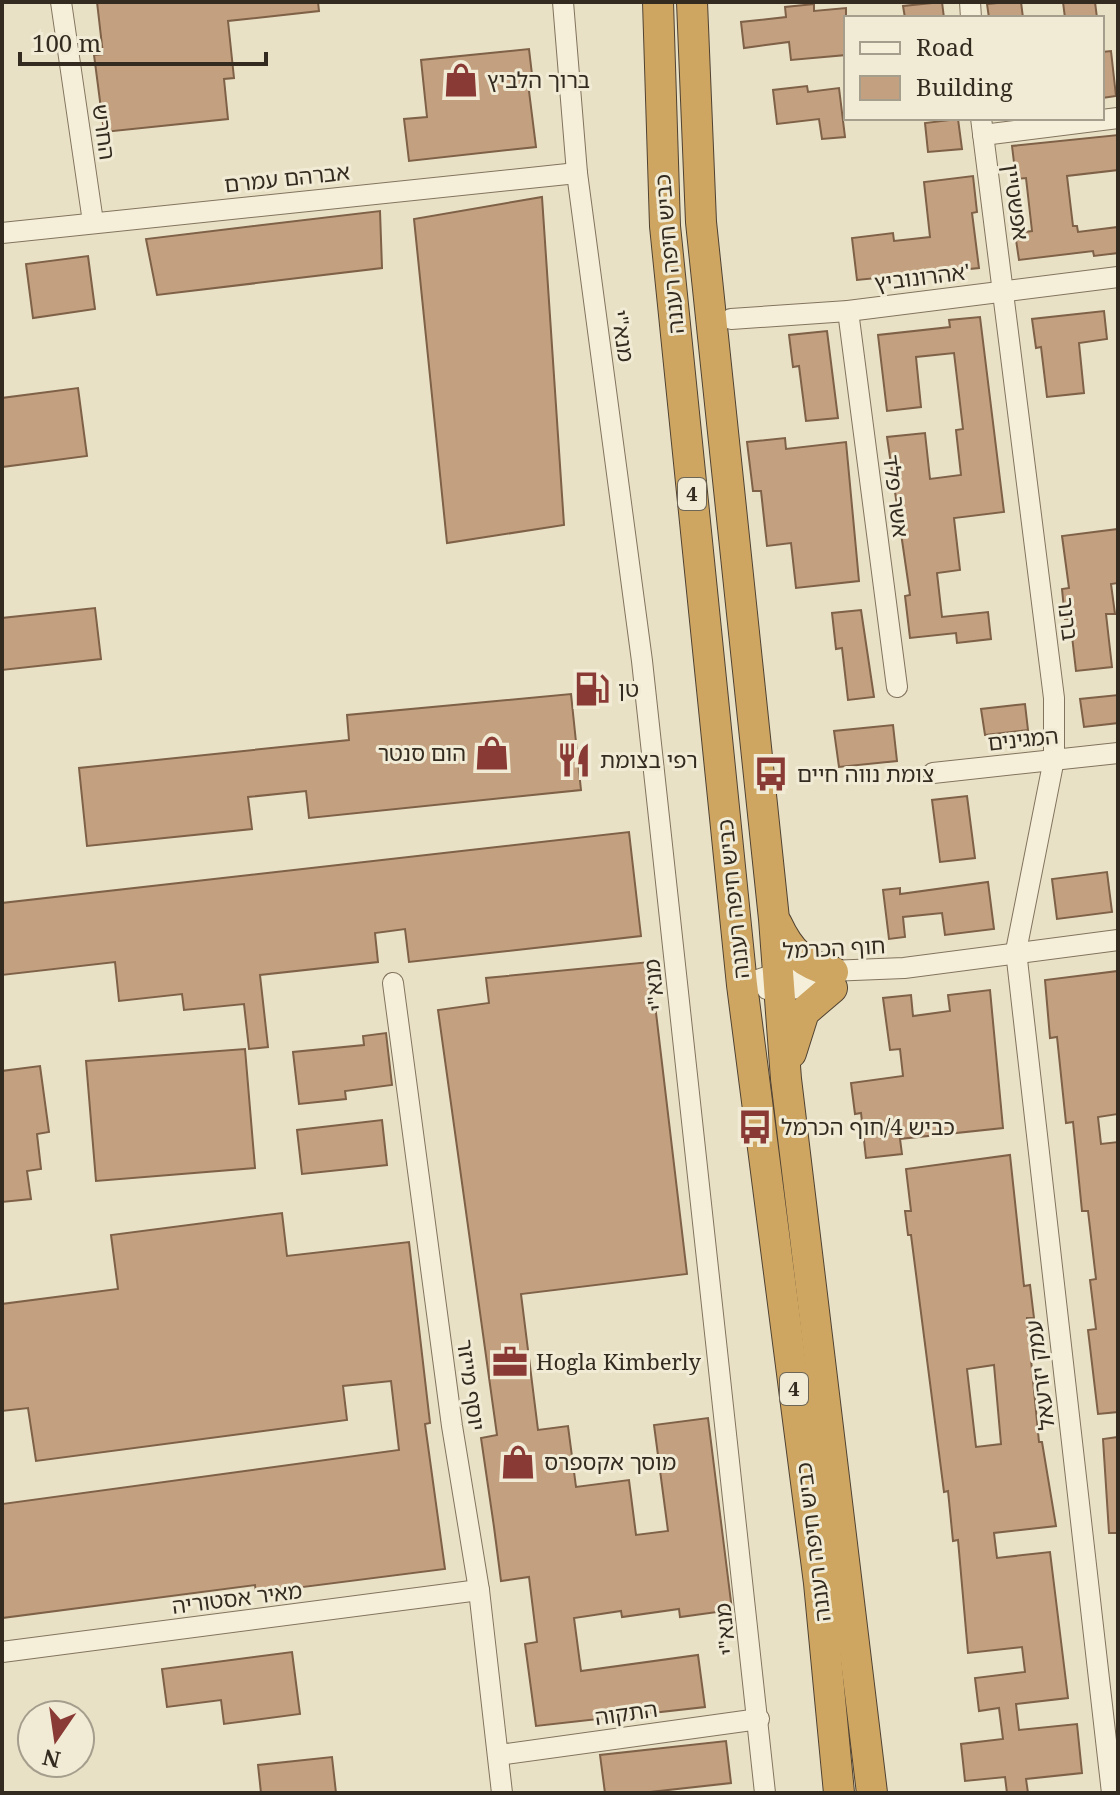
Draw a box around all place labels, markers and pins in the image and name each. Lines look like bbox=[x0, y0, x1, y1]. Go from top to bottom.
shop icon: ברוך הלביץ bbox=[442, 61, 480, 99]
place label: ברוך הלביץ bbox=[487, 64, 590, 94]
fuel station icon: טן bbox=[573, 670, 611, 708]
place label: טן bbox=[618, 673, 639, 703]
shop icon: הום סנטר bbox=[473, 734, 511, 772]
place label: הום סנטר bbox=[378, 737, 466, 767]
restaurant icon: רפי בצומת bbox=[555, 741, 593, 779]
place label: רפי בצומת bbox=[600, 744, 698, 774]
bus stop icon: צומת נווה חיים bbox=[752, 755, 790, 793]
place label: צומת נווה חיים bbox=[797, 758, 934, 788]
bus stop icon: כביש 4/חוף הכרמל bbox=[736, 1108, 774, 1146]
place label: כביש 4/חוף הכרמל bbox=[781, 1111, 955, 1141]
office icon: Hogla Kimberly bbox=[491, 1343, 529, 1381]
place label: Hogla Kimberly bbox=[536, 1346, 702, 1376]
shop icon: מוסך אקספרס bbox=[499, 1443, 537, 1481]
place label: מוסך אקספרס bbox=[544, 1446, 676, 1476]

